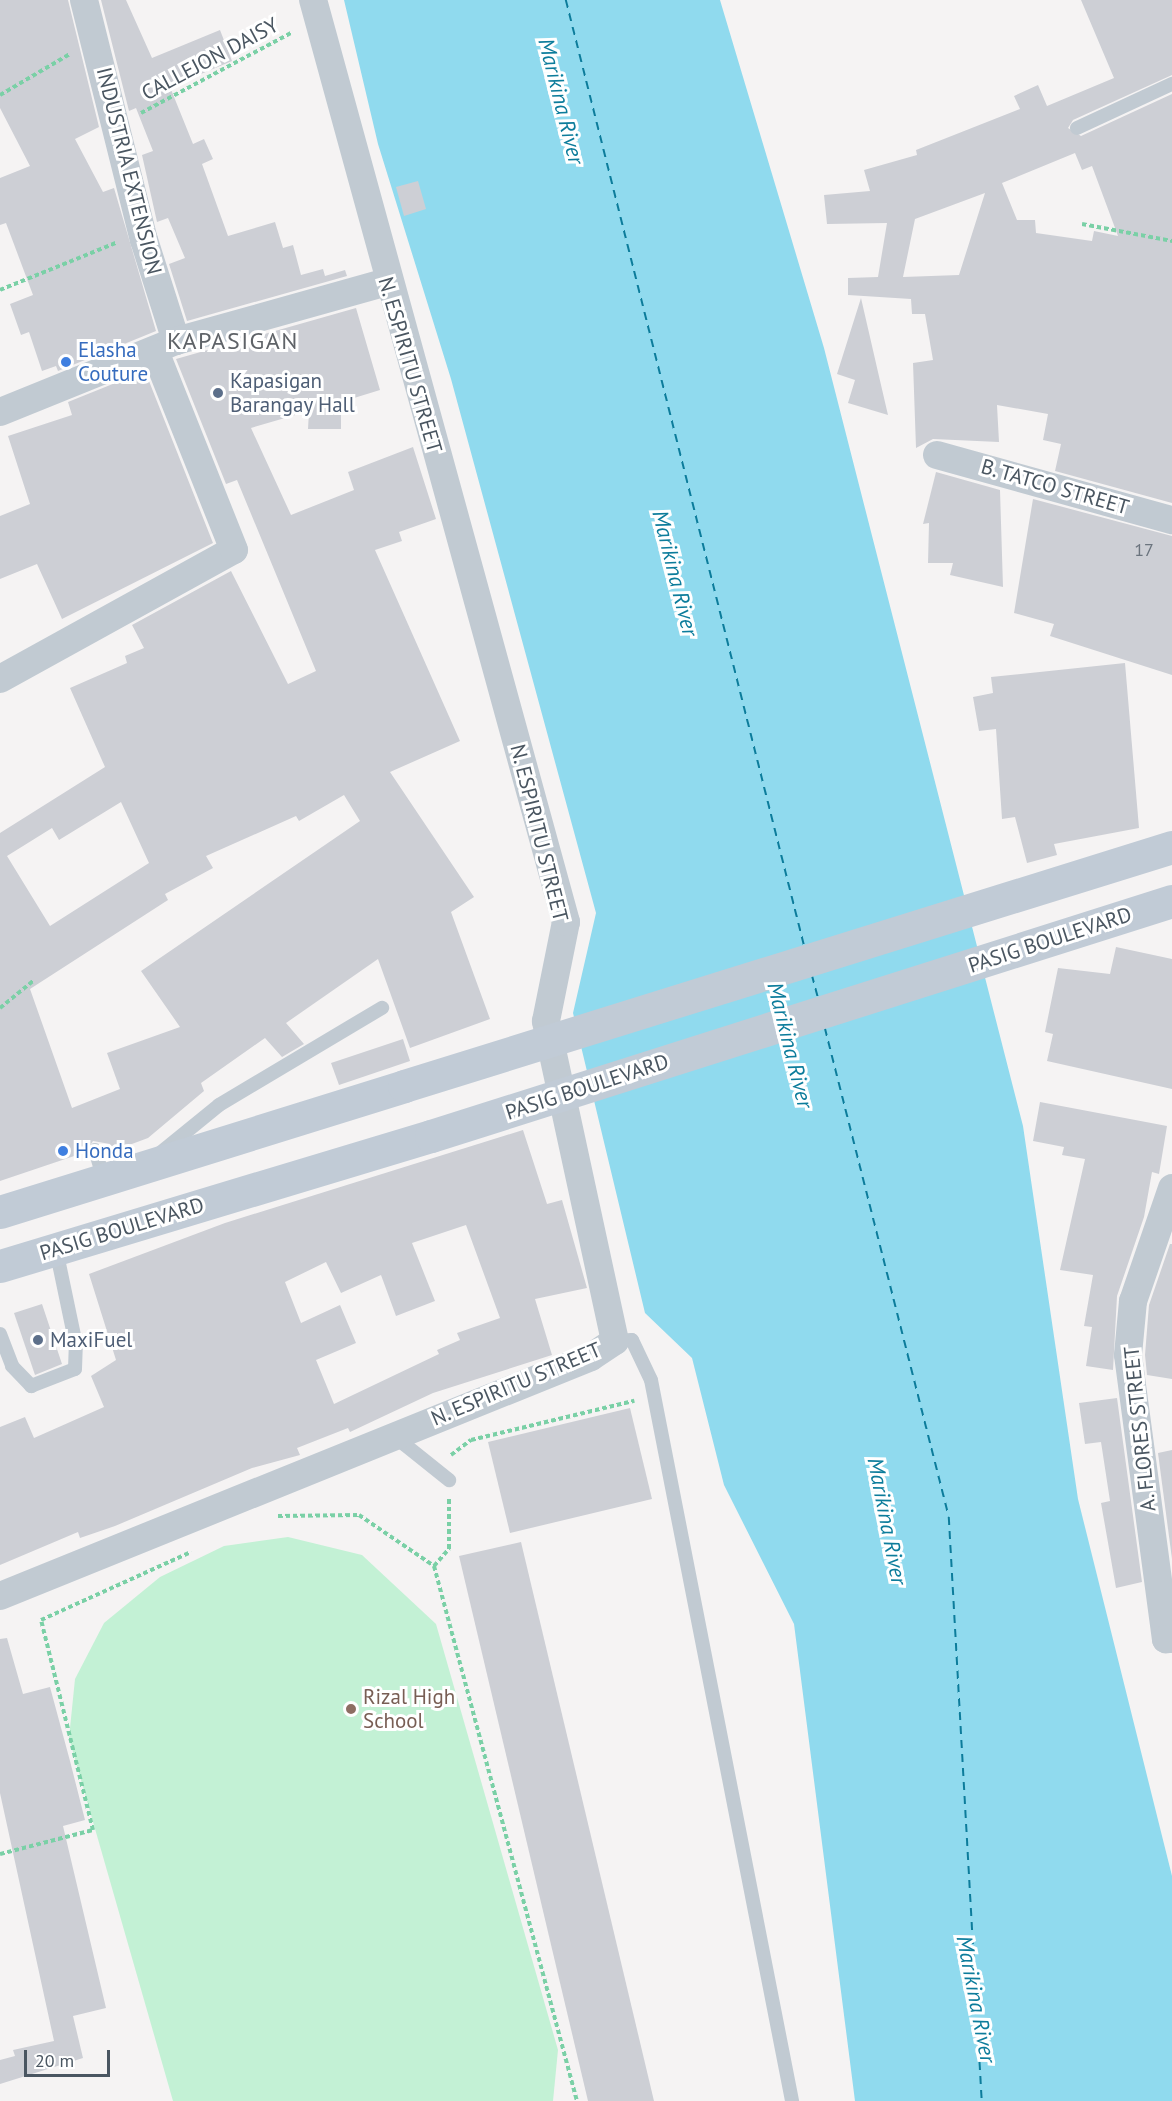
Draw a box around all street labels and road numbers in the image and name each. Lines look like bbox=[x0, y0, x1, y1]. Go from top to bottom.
street label: CALLEJON DAISY bbox=[137, 12, 283, 106]
street label: INDUSTRIA EXTENSION bbox=[91, 64, 167, 278]
street label: N. ESPIRITU STREET bbox=[373, 273, 447, 457]
street label: B. TATCO STREET bbox=[977, 454, 1133, 520]
street label: N. ESPIRITU STREET bbox=[505, 741, 573, 925]
street label: PASIG BOULEVARD bbox=[965, 902, 1135, 978]
street label: PASIG BOULEVARD bbox=[502, 1049, 672, 1125]
street label: PASIG BOULEVARD bbox=[37, 1192, 207, 1266]
street label: N. ESPIRITU STREET bbox=[427, 1337, 605, 1431]
street label: A. FLORES STREET bbox=[1119, 1344, 1161, 1514]

